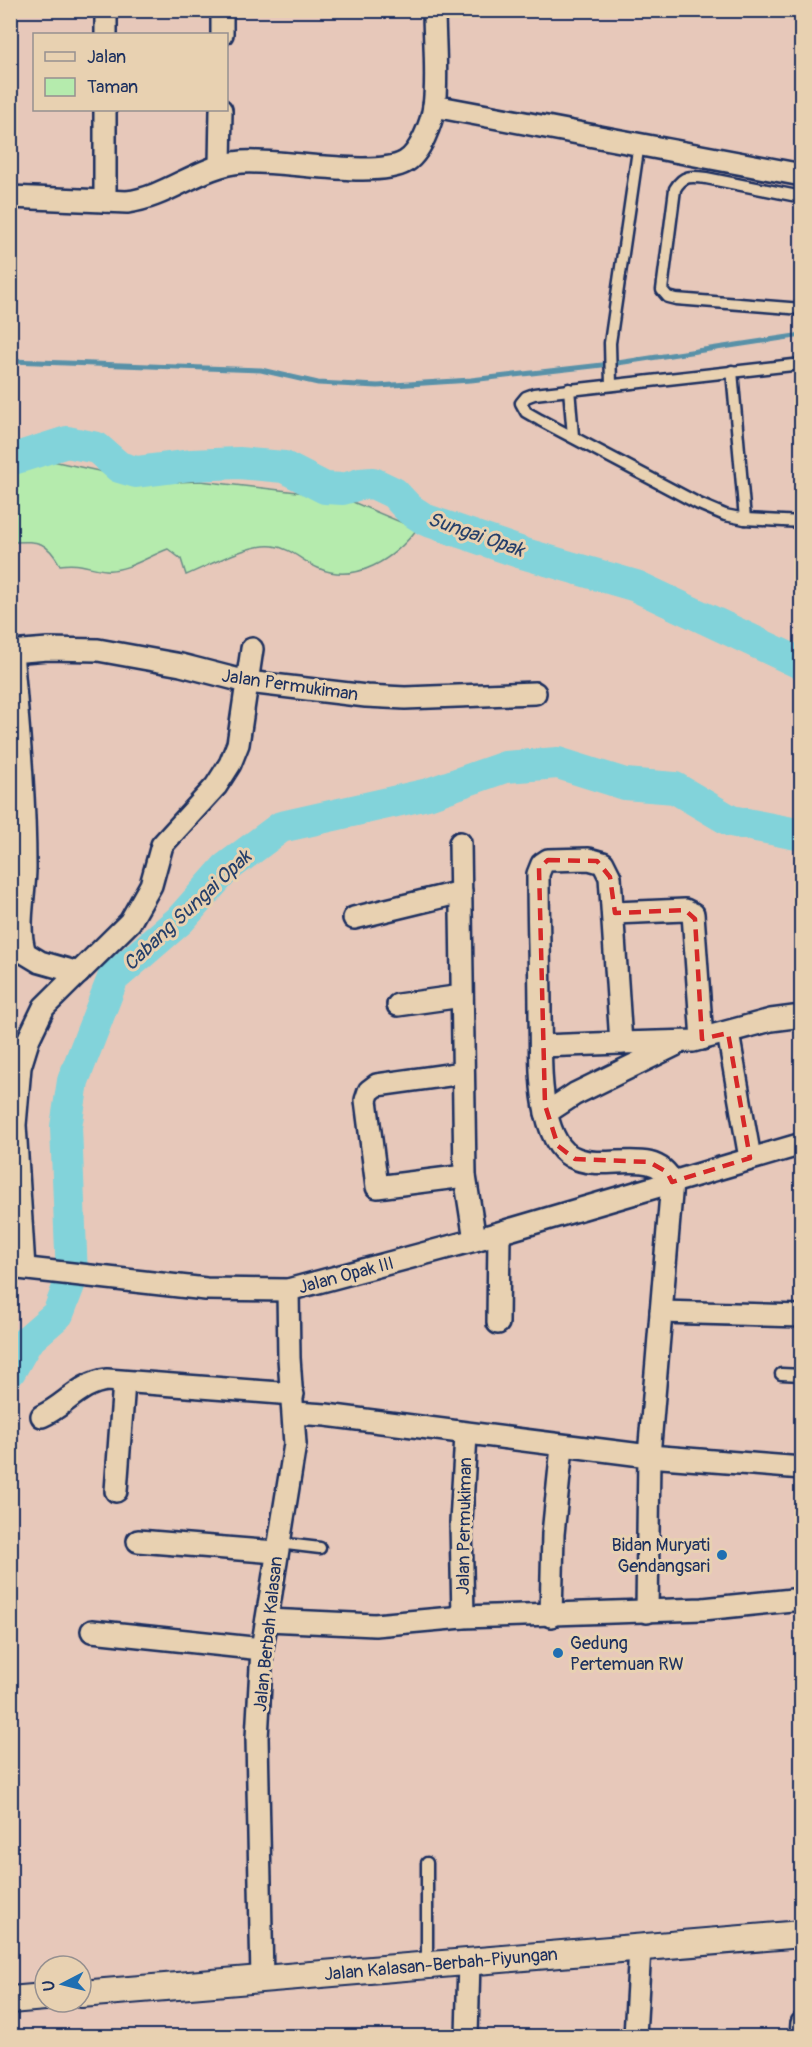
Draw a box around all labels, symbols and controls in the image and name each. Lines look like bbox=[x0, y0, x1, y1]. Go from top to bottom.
legend bbox=[33, 33, 228, 111]
text: Jalan bbox=[87, 46, 126, 69]
text: Taman bbox=[87, 76, 138, 99]
water label: Sungai Opak bbox=[424, 506, 529, 563]
street label: Jalan Permukiman bbox=[220, 665, 360, 706]
water label: Cabang Sungai Opak bbox=[118, 844, 258, 976]
street label: Jalan Opak III bbox=[296, 1252, 397, 1299]
street label: Jalan Permukiman bbox=[452, 1457, 477, 1595]
place label: Bidan Muryati Gendangsari bbox=[611, 1534, 710, 1578]
marker: Bidan Muryati Gendangsari bbox=[715, 1548, 729, 1562]
street label: Jalan Berbah Kalasan bbox=[249, 1555, 288, 1713]
place label: Gedung Pertemuan RW bbox=[570, 1632, 684, 1676]
marker: Gedung Pertemuan RW bbox=[551, 1646, 565, 1660]
street label: Jalan Kalasan-Berbah-Piyungan bbox=[323, 1943, 559, 1986]
north arrow bbox=[33, 1954, 93, 2014]
text: U bbox=[38, 1979, 60, 1992]

